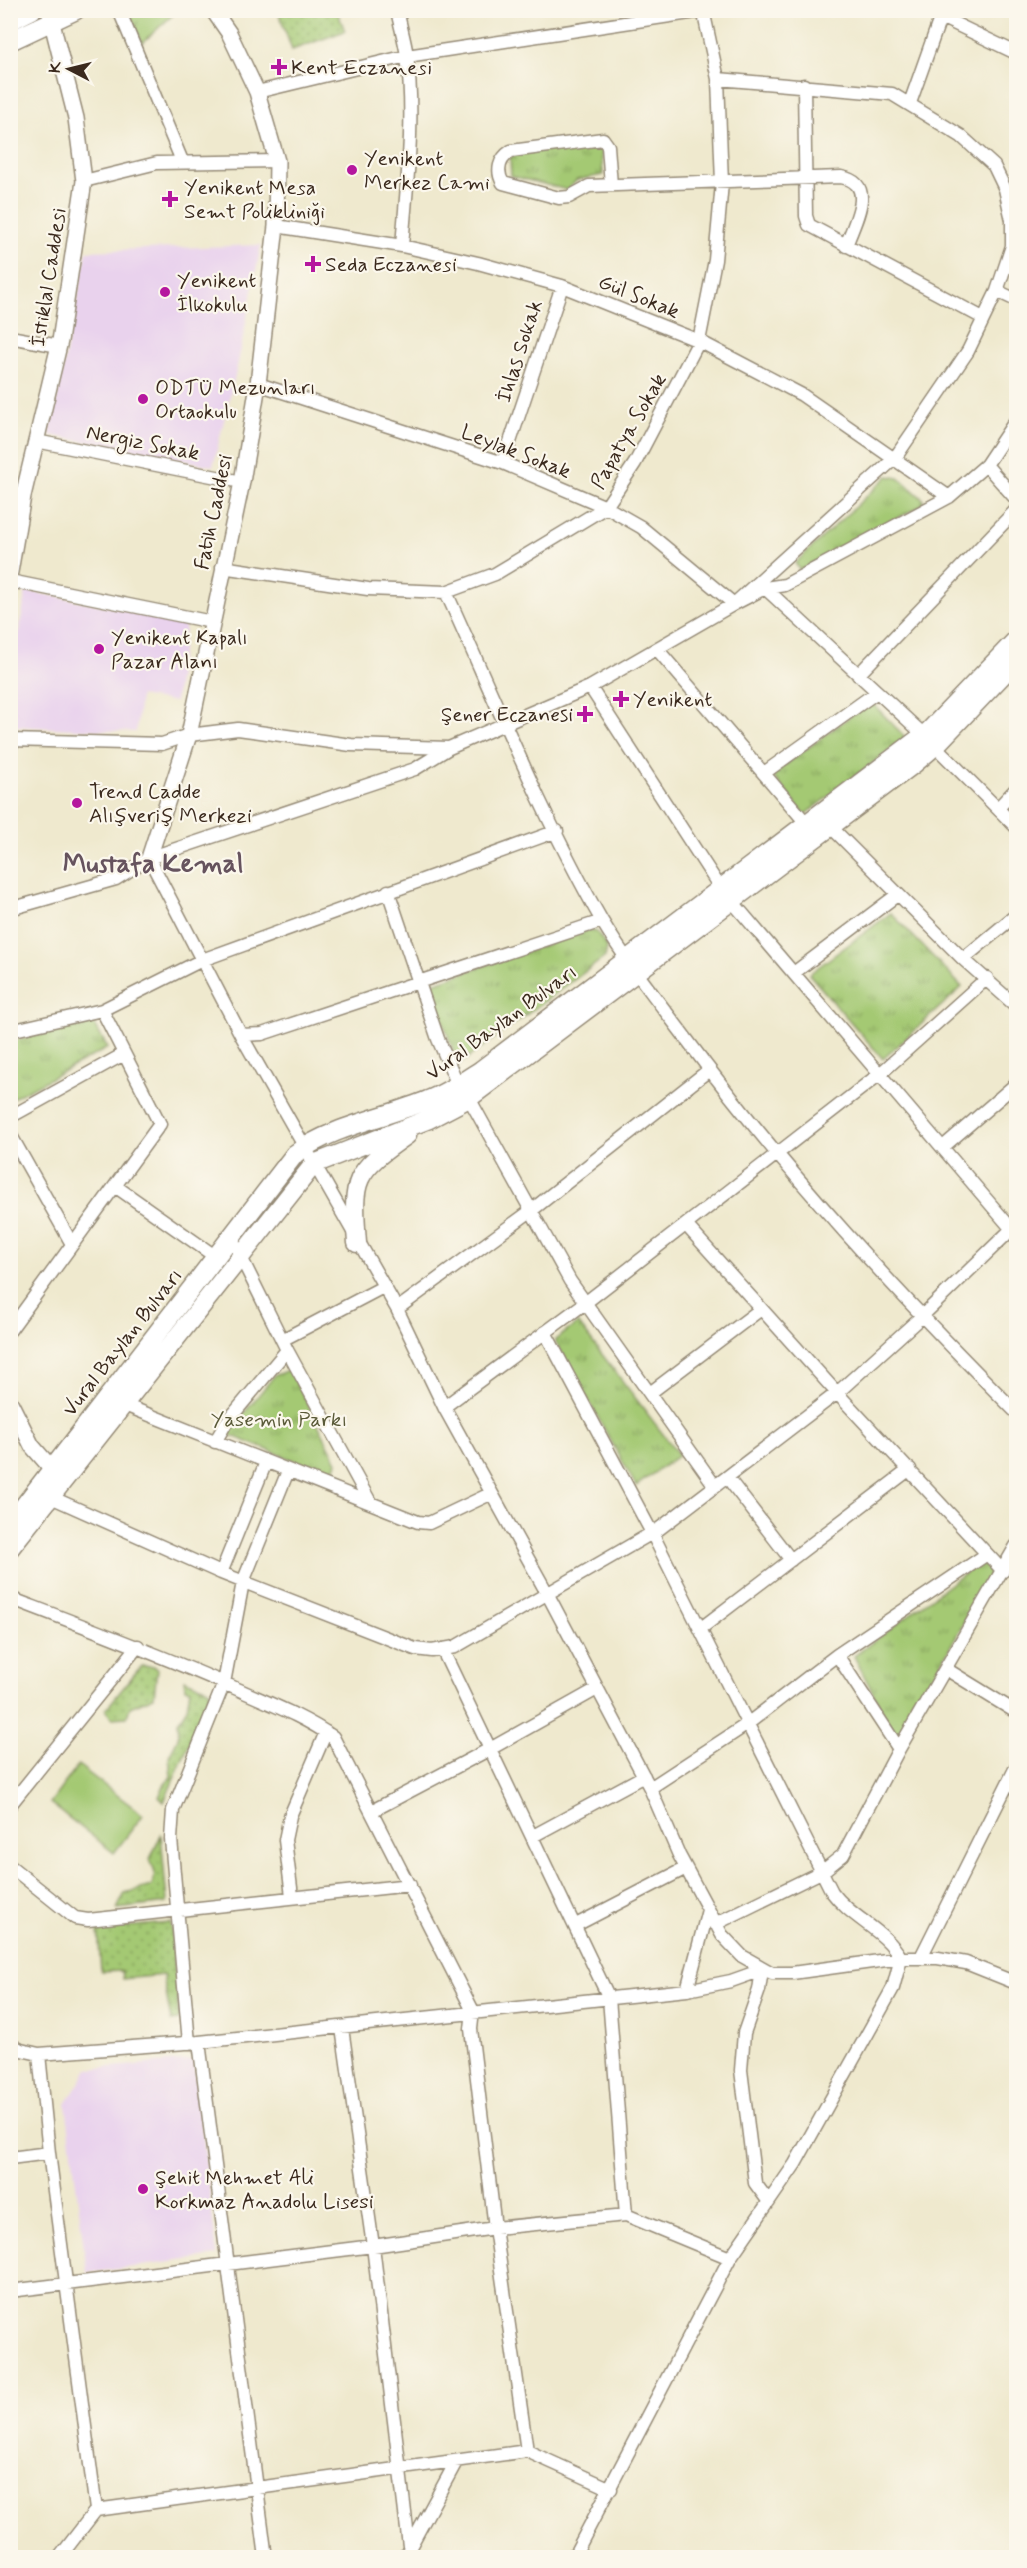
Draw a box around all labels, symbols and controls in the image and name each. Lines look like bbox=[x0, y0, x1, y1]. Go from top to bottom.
north arrow bbox=[39, 39, 99, 99]
place label: Kent Eczanesi bbox=[291, 54, 432, 82]
text: K bbox=[44, 60, 67, 74]
marker: Kent Eczanesi bbox=[272, 60, 286, 74]
place label: Yenikent Merkez Cami bbox=[364, 145, 490, 197]
marker: Yenikent Merkez Cami bbox=[345, 163, 359, 177]
place label: Yenikent Mesa Semt Polikliniği bbox=[184, 174, 325, 226]
marker: Yenikent Mesa Semt Polikliniği bbox=[161, 190, 179, 208]
street label: İstiklal Caddesi bbox=[24, 206, 74, 349]
place label: Seda Eczanesi bbox=[325, 251, 457, 279]
marker: Seda Eczanesi bbox=[306, 257, 320, 271]
place label: Yenikent İlkokulu bbox=[177, 267, 257, 319]
street label: Gül Sokak bbox=[594, 268, 684, 326]
marker: Yenikent İlkokulu bbox=[158, 285, 172, 299]
street label: İhlas Sokak bbox=[490, 296, 550, 406]
street label: Papatya Sokak bbox=[584, 368, 674, 495]
place label: ODTÜ Mezunları Ortaokulu bbox=[155, 374, 315, 426]
marker: ODTÜ Mezunları Ortaokulu bbox=[136, 392, 150, 406]
street label: Nergiz Sokak bbox=[84, 418, 202, 469]
street label: Leylak Sokak bbox=[457, 418, 575, 486]
street label: Fatih Caddesi bbox=[188, 452, 240, 572]
place label: Yenikent Kapalı Pazar Alanı bbox=[111, 624, 248, 676]
marker: Yenikent Kapalı Pazar Alanı bbox=[92, 642, 106, 656]
place label: Yenikent bbox=[633, 686, 713, 714]
marker: Yenikent bbox=[614, 692, 628, 706]
place label: Şener Eczanesi bbox=[441, 701, 573, 729]
marker: Şener Eczanesi bbox=[578, 707, 592, 721]
place label: Trend Cadde Alışveriş Merkezi bbox=[89, 778, 252, 830]
marker: Trend Cadde Alışveriş Merkezi bbox=[70, 796, 84, 810]
district label: Mustafa Kemal bbox=[63, 847, 243, 882]
street label: Vural Baylan Bulvarı bbox=[420, 958, 583, 1087]
street label: Vural Baylan Bulvarı bbox=[56, 1263, 189, 1422]
park label: Yasemin Parkı bbox=[211, 1406, 347, 1434]
place label: Şehit Mehmet Ali Korkmaz Anadolu Lisesi bbox=[155, 2164, 374, 2216]
marker: Şehit Mehmet Ali Korkmaz Anadolu Lisesi bbox=[136, 2182, 150, 2196]

